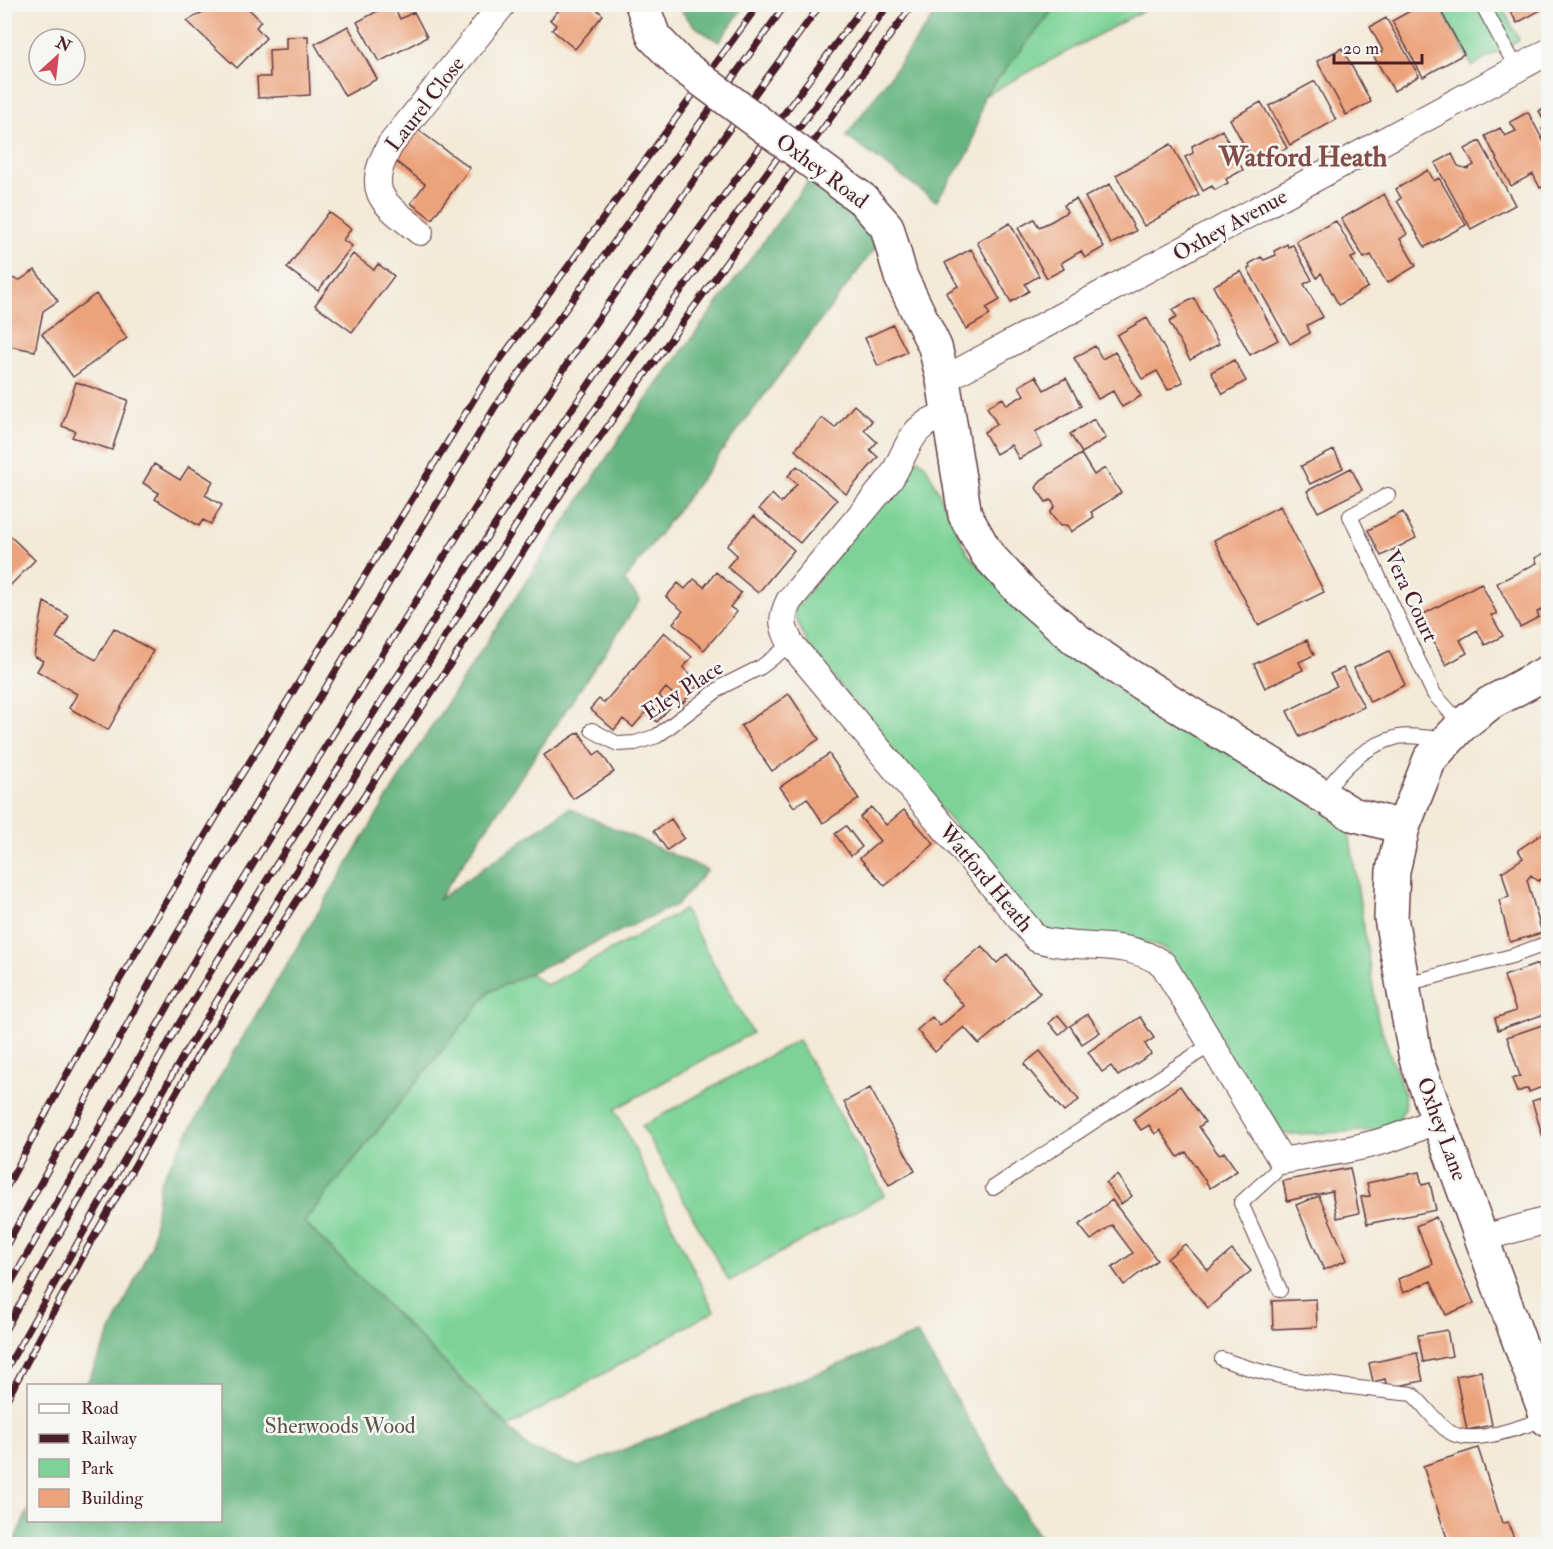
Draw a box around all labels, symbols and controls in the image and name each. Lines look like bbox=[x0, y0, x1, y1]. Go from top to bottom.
north arrow bbox=[27, 27, 87, 87]
scale bar bbox=[1334, 27, 1422, 65]
text: N bbox=[52, 32, 75, 57]
text: 20 m bbox=[1343, 37, 1379, 60]
street label: Laurel Close bbox=[379, 51, 471, 157]
street label: Oxhey Road bbox=[770, 127, 874, 215]
district label: Watford Heath bbox=[1218, 140, 1388, 175]
street label: Oxhey Avenue bbox=[1168, 182, 1292, 268]
street label: Vera Court bbox=[1378, 546, 1444, 646]
street label: Eley Place bbox=[637, 654, 729, 726]
street label: Watford Heath bbox=[932, 818, 1040, 938]
street label: Oxhey Lane bbox=[1410, 1073, 1474, 1185]
legend bbox=[27, 1384, 222, 1522]
text: Road bbox=[81, 1397, 119, 1420]
park label: Sherwoods Wood bbox=[264, 1412, 416, 1440]
text: Railway bbox=[81, 1427, 138, 1450]
text: Park bbox=[81, 1457, 114, 1480]
text: Building bbox=[81, 1487, 144, 1510]

